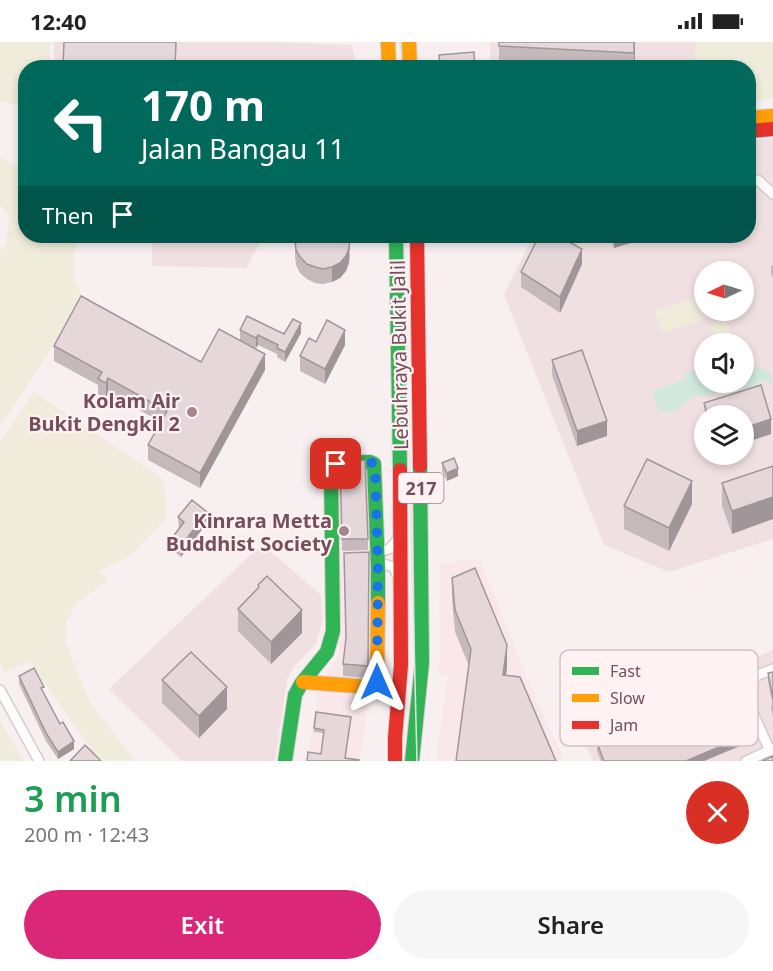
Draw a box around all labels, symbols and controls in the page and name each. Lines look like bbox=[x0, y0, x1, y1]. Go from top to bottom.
text: 12:40 bbox=[30, 6, 87, 36]
text: 170 m bbox=[141, 76, 265, 133]
icon: left bbox=[42, 84, 120, 162]
text: Jalan Bangau 11 bbox=[141, 130, 345, 167]
icon: arrive bbox=[106, 198, 139, 231]
text: Then bbox=[42, 200, 94, 230]
street label: Lebuhraya Bukit Jalil bbox=[384, 260, 414, 450]
north arrow bbox=[694, 261, 754, 321]
map controls bbox=[694, 261, 754, 465]
button: sound bbox=[694, 333, 754, 393]
place label: Kolam Air Bukit Dengkil 2 bbox=[28, 387, 180, 437]
marker: Kolam Air Bukit Dengkil 2 bbox=[185, 405, 199, 419]
button: layers bbox=[694, 405, 754, 465]
pin bbox=[310, 438, 361, 489]
icon: arrive bbox=[319, 447, 352, 480]
road number: 217 bbox=[398, 473, 444, 503]
place label: Kinrara Metta Buddhist Society bbox=[166, 507, 333, 557]
marker: Kinrara Metta Buddhist Society bbox=[337, 524, 351, 538]
position arrow bbox=[345, 650, 409, 714]
legend bbox=[560, 650, 758, 746]
text: Fast bbox=[610, 660, 641, 682]
text: Slow bbox=[610, 687, 645, 709]
text: Jam bbox=[608, 714, 638, 736]
text: 3 min bbox=[24, 774, 122, 823]
button: close bbox=[686, 781, 749, 844]
text: 200 m · 12:43 bbox=[24, 821, 149, 848]
button: Exit bbox=[24, 890, 381, 959]
button: Share bbox=[393, 890, 749, 959]

